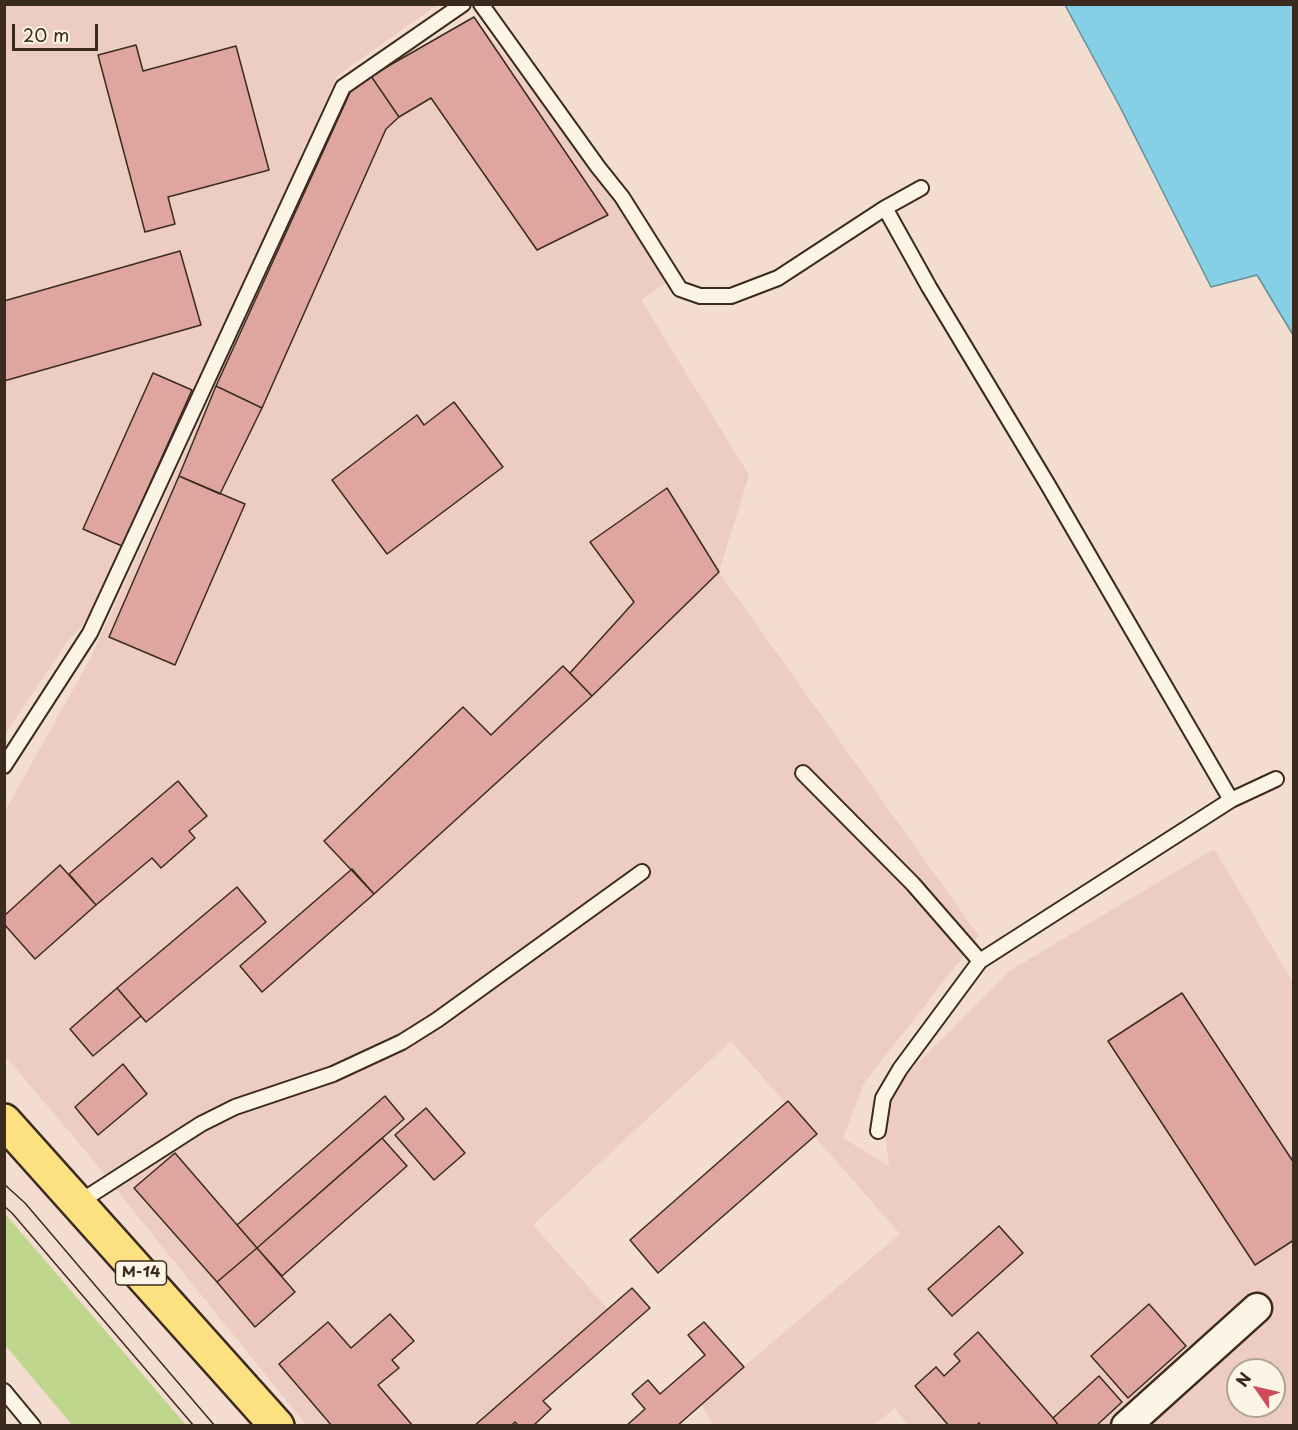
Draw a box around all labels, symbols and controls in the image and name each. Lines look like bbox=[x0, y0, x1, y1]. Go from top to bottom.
scale bar bbox=[15, 12, 100, 50]
text: 20 m bbox=[23, 21, 69, 48]
road number: М-14 bbox=[116, 1261, 166, 1285]
north arrow bbox=[1226, 1358, 1286, 1418]
text: N bbox=[1229, 1367, 1256, 1391]

